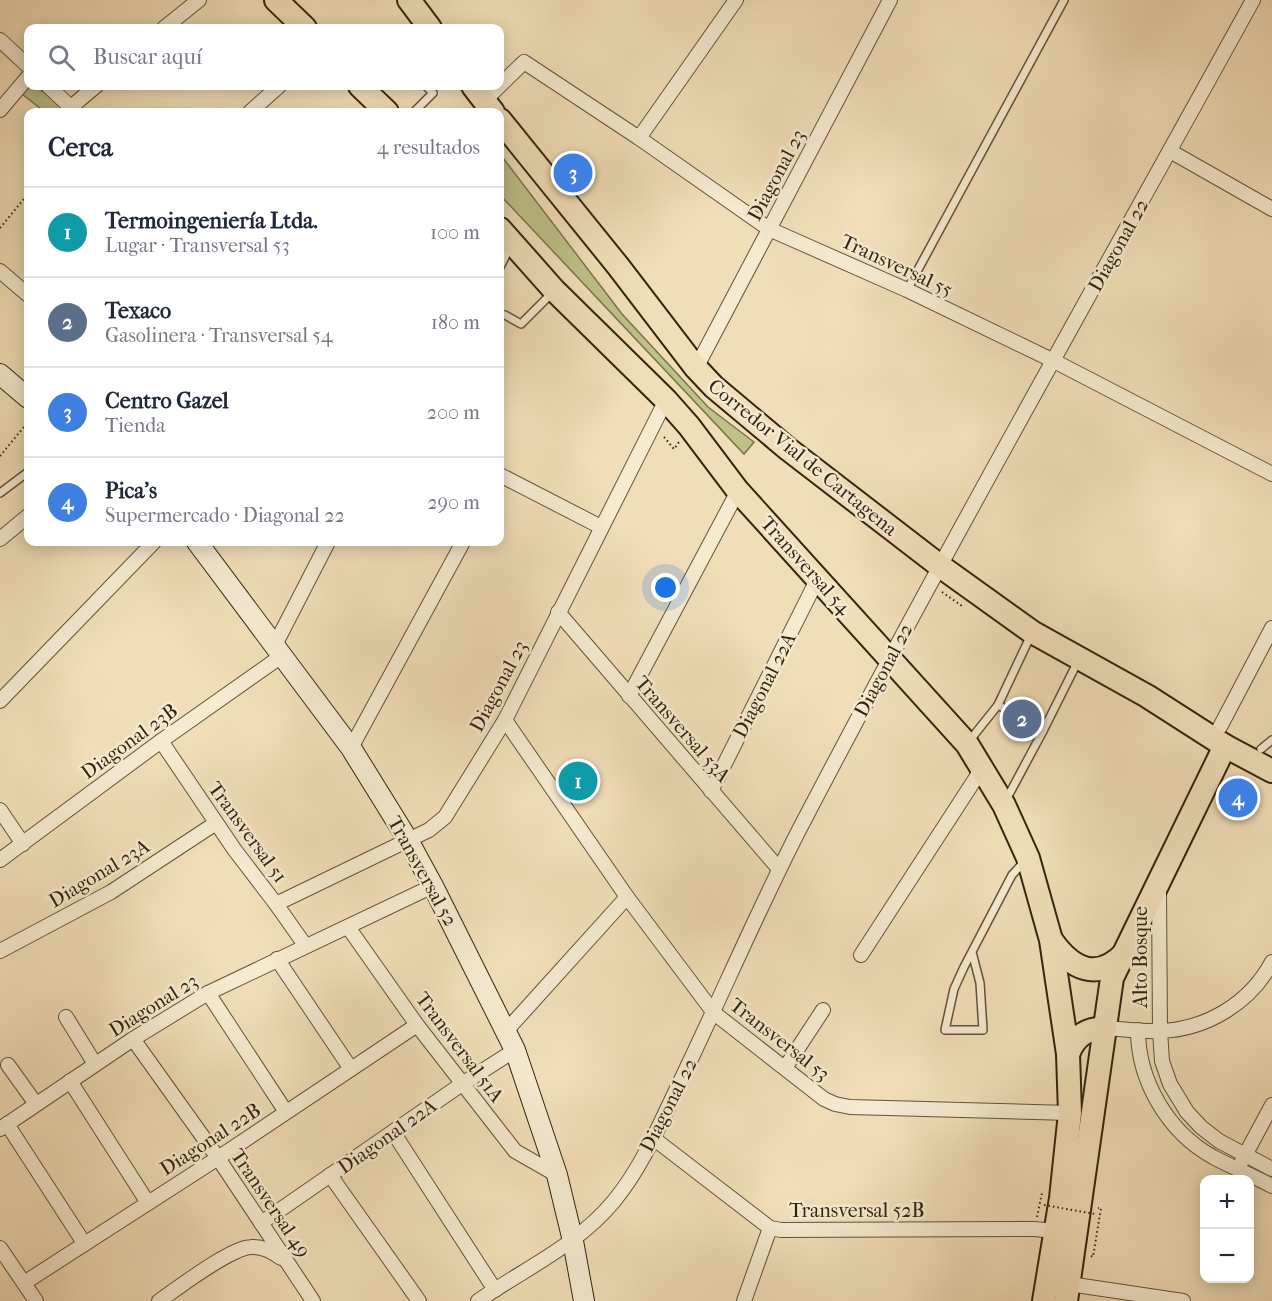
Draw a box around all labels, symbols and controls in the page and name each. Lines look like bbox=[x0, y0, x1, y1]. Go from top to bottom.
search box bbox=[24, 24, 504, 90]
icon: search bbox=[45, 41, 78, 74]
text: Buscar aquí bbox=[93, 44, 202, 70]
street label: Diagonal 23 bbox=[743, 126, 810, 225]
text: Cerca bbox=[48, 132, 113, 163]
text: 4 resultados bbox=[377, 136, 480, 159]
pin: 3 bbox=[554, 150, 592, 195]
street label: Diagonal 22 bbox=[1084, 195, 1153, 296]
text: Termoingeniería Ltda. bbox=[105, 208, 318, 234]
text: 1 bbox=[64, 221, 71, 244]
text: 100 m bbox=[430, 221, 480, 244]
street label: Transversal 55 bbox=[837, 230, 956, 301]
text: Lugar · Transversal 53 bbox=[105, 234, 290, 257]
text: Texaco bbox=[105, 298, 171, 324]
text: 2 bbox=[62, 311, 73, 334]
text: 180 m bbox=[431, 311, 480, 334]
text: Gasolinera · Transversal 54 bbox=[105, 324, 333, 347]
street label: Corredor Vial de Cartagena bbox=[704, 374, 902, 541]
text: Centro Gazel bbox=[105, 388, 229, 414]
text: 3 bbox=[63, 401, 72, 424]
text: 200 m bbox=[427, 401, 480, 424]
text: Tienda bbox=[105, 414, 165, 437]
text: Pica's bbox=[105, 478, 157, 504]
text: 4 bbox=[62, 491, 73, 514]
text: 290 m bbox=[427, 491, 480, 514]
text: Supermercado · Diagonal 22 bbox=[105, 504, 345, 527]
street label: Transversal 54 bbox=[756, 512, 856, 620]
your location bbox=[651, 573, 680, 602]
street label: Diagonal 22 bbox=[849, 620, 918, 721]
street label: Diagonal 22A bbox=[728, 628, 801, 742]
street label: Diagonal 23 bbox=[465, 637, 532, 736]
street label: Transversal 53A bbox=[630, 672, 736, 788]
pin: 2 bbox=[1002, 696, 1042, 742]
street label: Diagonal 23B bbox=[77, 699, 182, 784]
pin: 1 bbox=[558, 758, 598, 804]
pin: 4 bbox=[1218, 776, 1258, 820]
street label: Transversal 51 bbox=[203, 777, 292, 887]
street label: Transversal 52 bbox=[383, 812, 462, 930]
street label: Diagonal 23A bbox=[45, 834, 155, 912]
street label: Alto Bosque bbox=[1129, 906, 1152, 1009]
street label: Diagonal 23 bbox=[105, 969, 202, 1042]
street label: Transversal 51A bbox=[411, 988, 509, 1108]
street label: Transversal 53 bbox=[725, 993, 834, 1085]
street label: Diagonal 22 bbox=[635, 1054, 702, 1156]
street label: Diagonal 22A bbox=[333, 1093, 442, 1179]
street label: Diagonal 22B bbox=[156, 1098, 265, 1180]
street label: Transversal 49 bbox=[226, 1145, 315, 1262]
map controls bbox=[1200, 1175, 1254, 1283]
button: + bbox=[1200, 1175, 1254, 1229]
street label: Transversal 52B bbox=[789, 1199, 925, 1222]
button: − bbox=[1200, 1229, 1254, 1283]

